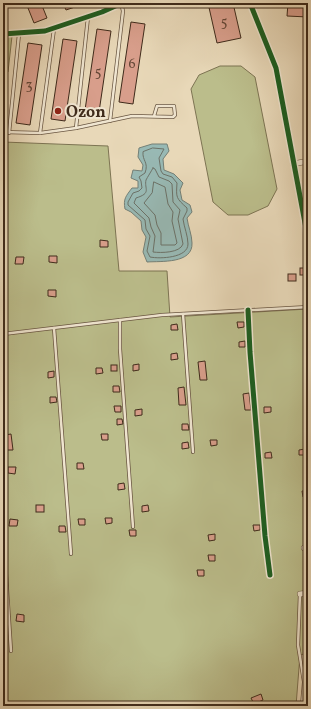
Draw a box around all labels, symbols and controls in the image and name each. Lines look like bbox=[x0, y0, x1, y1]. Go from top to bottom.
house number: 5 bbox=[221, 13, 227, 32]
house number: 6 bbox=[128, 55, 136, 74]
house number: 5 bbox=[95, 63, 101, 82]
house number: 3 bbox=[25, 76, 33, 95]
place label: Ozon bbox=[66, 102, 106, 124]
marker: Ozon bbox=[53, 106, 63, 116]

